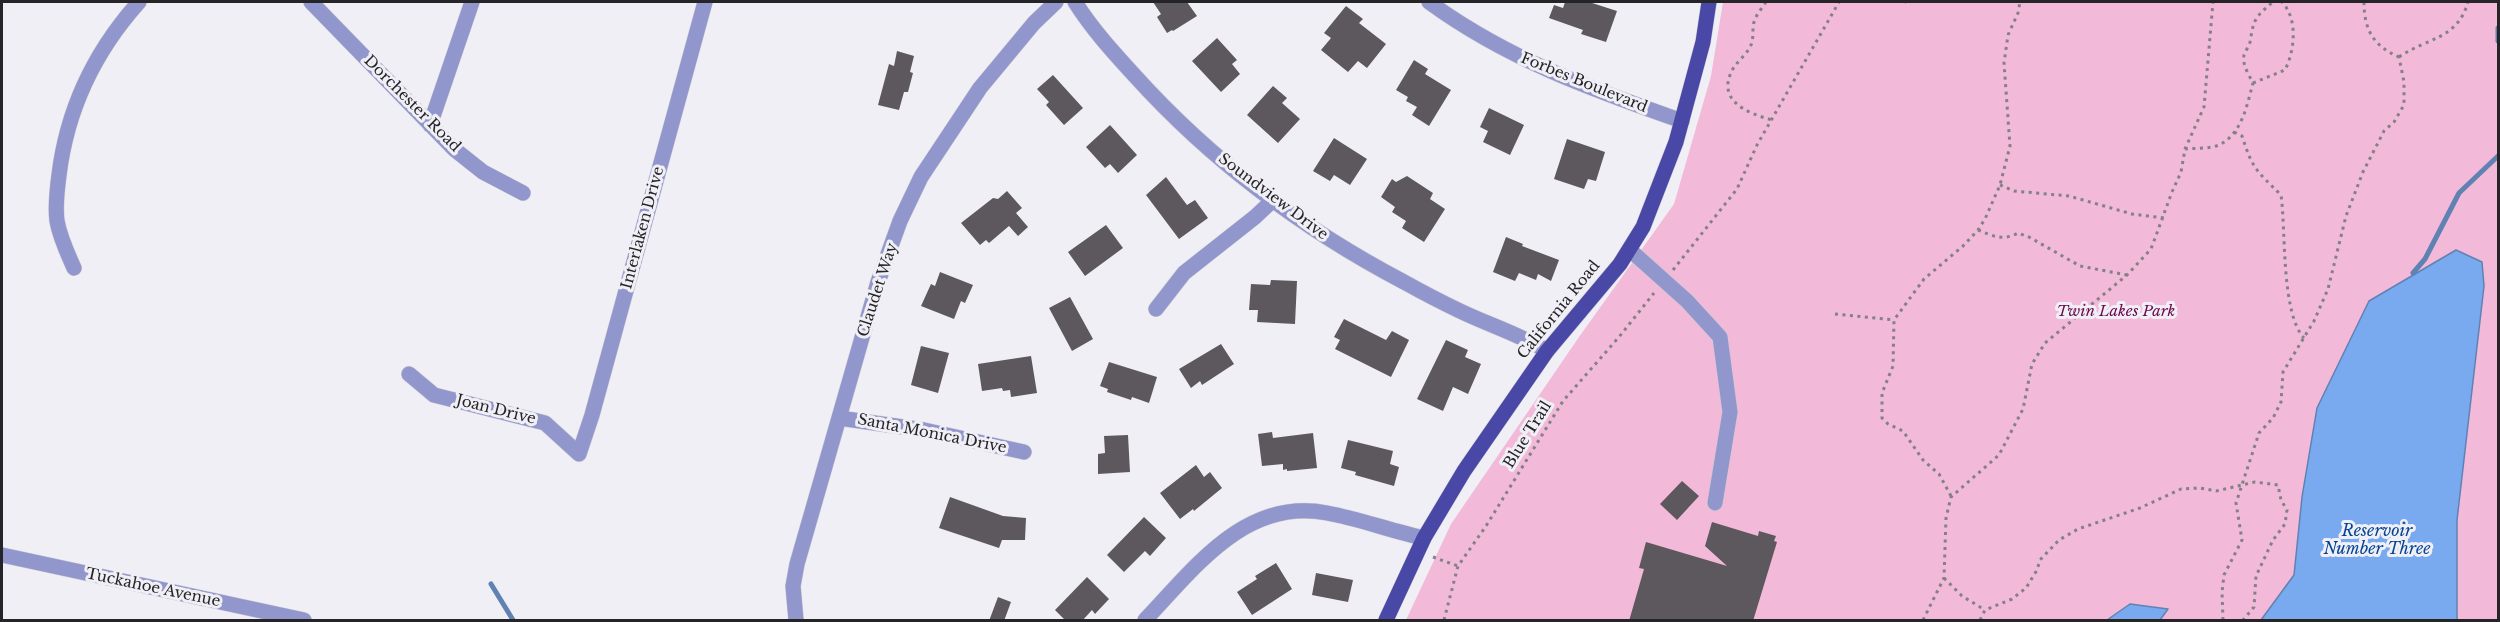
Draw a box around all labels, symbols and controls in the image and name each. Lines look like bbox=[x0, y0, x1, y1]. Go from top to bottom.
street label: Forbes Boulevard bbox=[1518, 49, 1650, 117]
street label: Dorchester Road bbox=[360, 52, 464, 156]
street label: Soundview Drive bbox=[1215, 150, 1331, 244]
street label: Interlaken Drive bbox=[618, 165, 668, 291]
street label: Claudet Way bbox=[854, 241, 902, 339]
street label: California Road bbox=[1514, 257, 1604, 363]
park label: Twin Lakes Park bbox=[2057, 303, 2175, 321]
street label: Joan Drive bbox=[454, 391, 538, 429]
street label: Blue Trail bbox=[1500, 398, 1556, 472]
street label: Santa Monica Drive bbox=[856, 411, 1008, 457]
water label: Reservoir Number Three bbox=[2323, 521, 2431, 559]
street label: Tuckahoe Avenue bbox=[84, 565, 222, 611]

